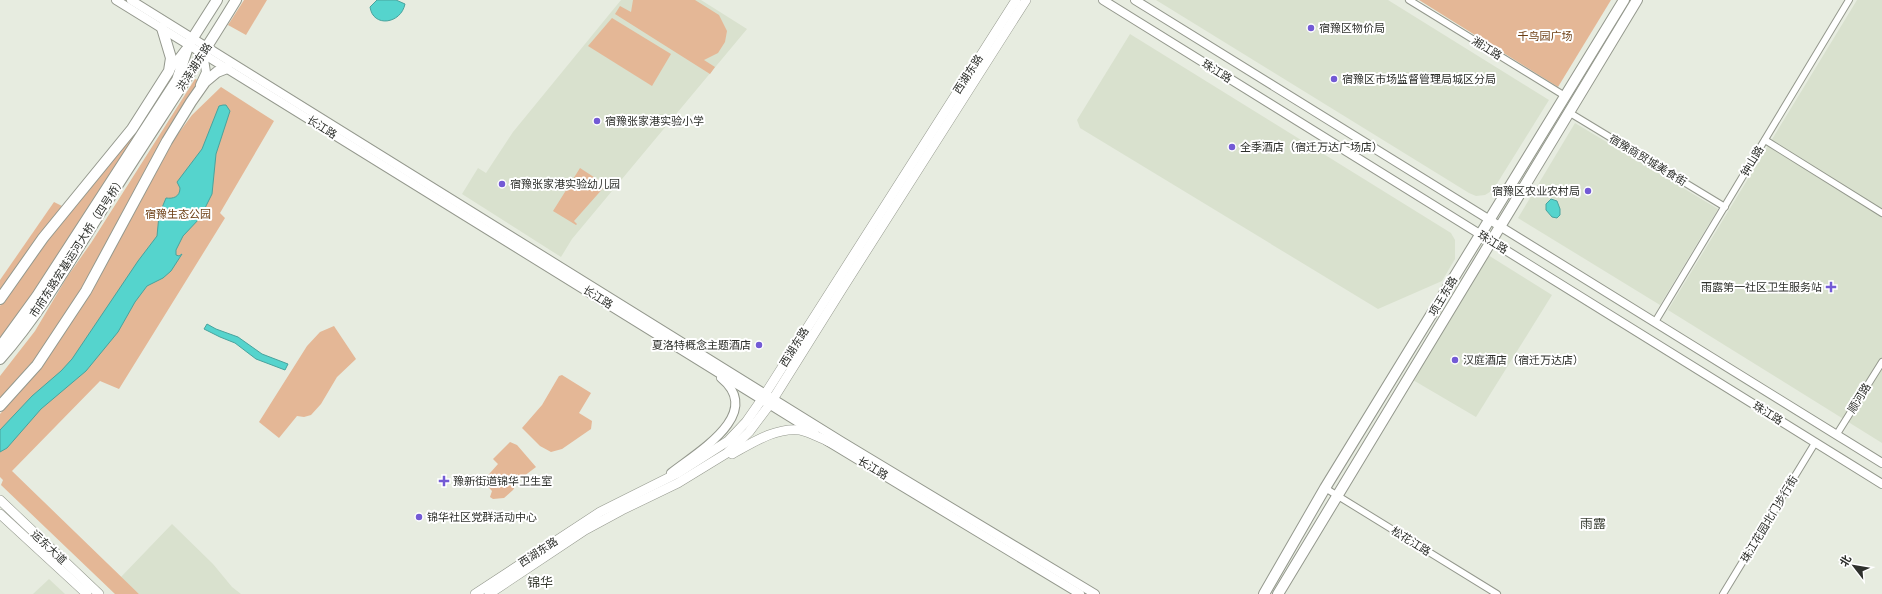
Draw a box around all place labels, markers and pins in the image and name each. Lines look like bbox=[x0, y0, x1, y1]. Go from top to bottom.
place label: 宿豫区物价局 bbox=[1319, 22, 1385, 34]
marker: 宿豫区物价局 bbox=[1306, 23, 1316, 33]
place label: 宿豫区市场监督管理局城区分局 bbox=[1342, 73, 1496, 85]
marker: 宿豫区市场监督管理局城区分局 bbox=[1329, 74, 1339, 84]
place label: 宿豫张家港实验小学 bbox=[605, 115, 704, 127]
marker: 宿豫张家港实验小学 bbox=[592, 116, 602, 126]
place label: 全季酒店（宿迁万达广场店） bbox=[1240, 141, 1383, 153]
marker: 全季酒店（宿迁万达广场店） bbox=[1227, 142, 1237, 152]
place label: 宿豫张家港实验幼儿园 bbox=[510, 178, 620, 190]
marker: 宿豫张家港实验幼儿园 bbox=[497, 179, 507, 189]
place label: 宿豫区农业农村局 bbox=[1492, 185, 1580, 197]
marker: 宿豫区农业农村局 bbox=[1583, 186, 1593, 196]
place label: 雨露第一社区卫生服务站 bbox=[1701, 281, 1822, 293]
marker: 雨露第一社区卫生服务站 bbox=[1825, 281, 1837, 293]
place label: 夏洛特概念主题酒店 bbox=[652, 339, 751, 351]
marker: 夏洛特概念主题酒店 bbox=[754, 340, 764, 350]
place label: 汉庭酒店（宿迁万达店） bbox=[1463, 354, 1584, 366]
marker: 汉庭酒店（宿迁万达店） bbox=[1450, 355, 1460, 365]
marker: 豫新街道锦华卫生室 bbox=[438, 475, 450, 487]
place label: 豫新街道锦华卫生室 bbox=[453, 475, 552, 487]
place label: 锦华社区党群活动中心 bbox=[427, 511, 537, 523]
marker: 锦华社区党群活动中心 bbox=[414, 512, 424, 522]

